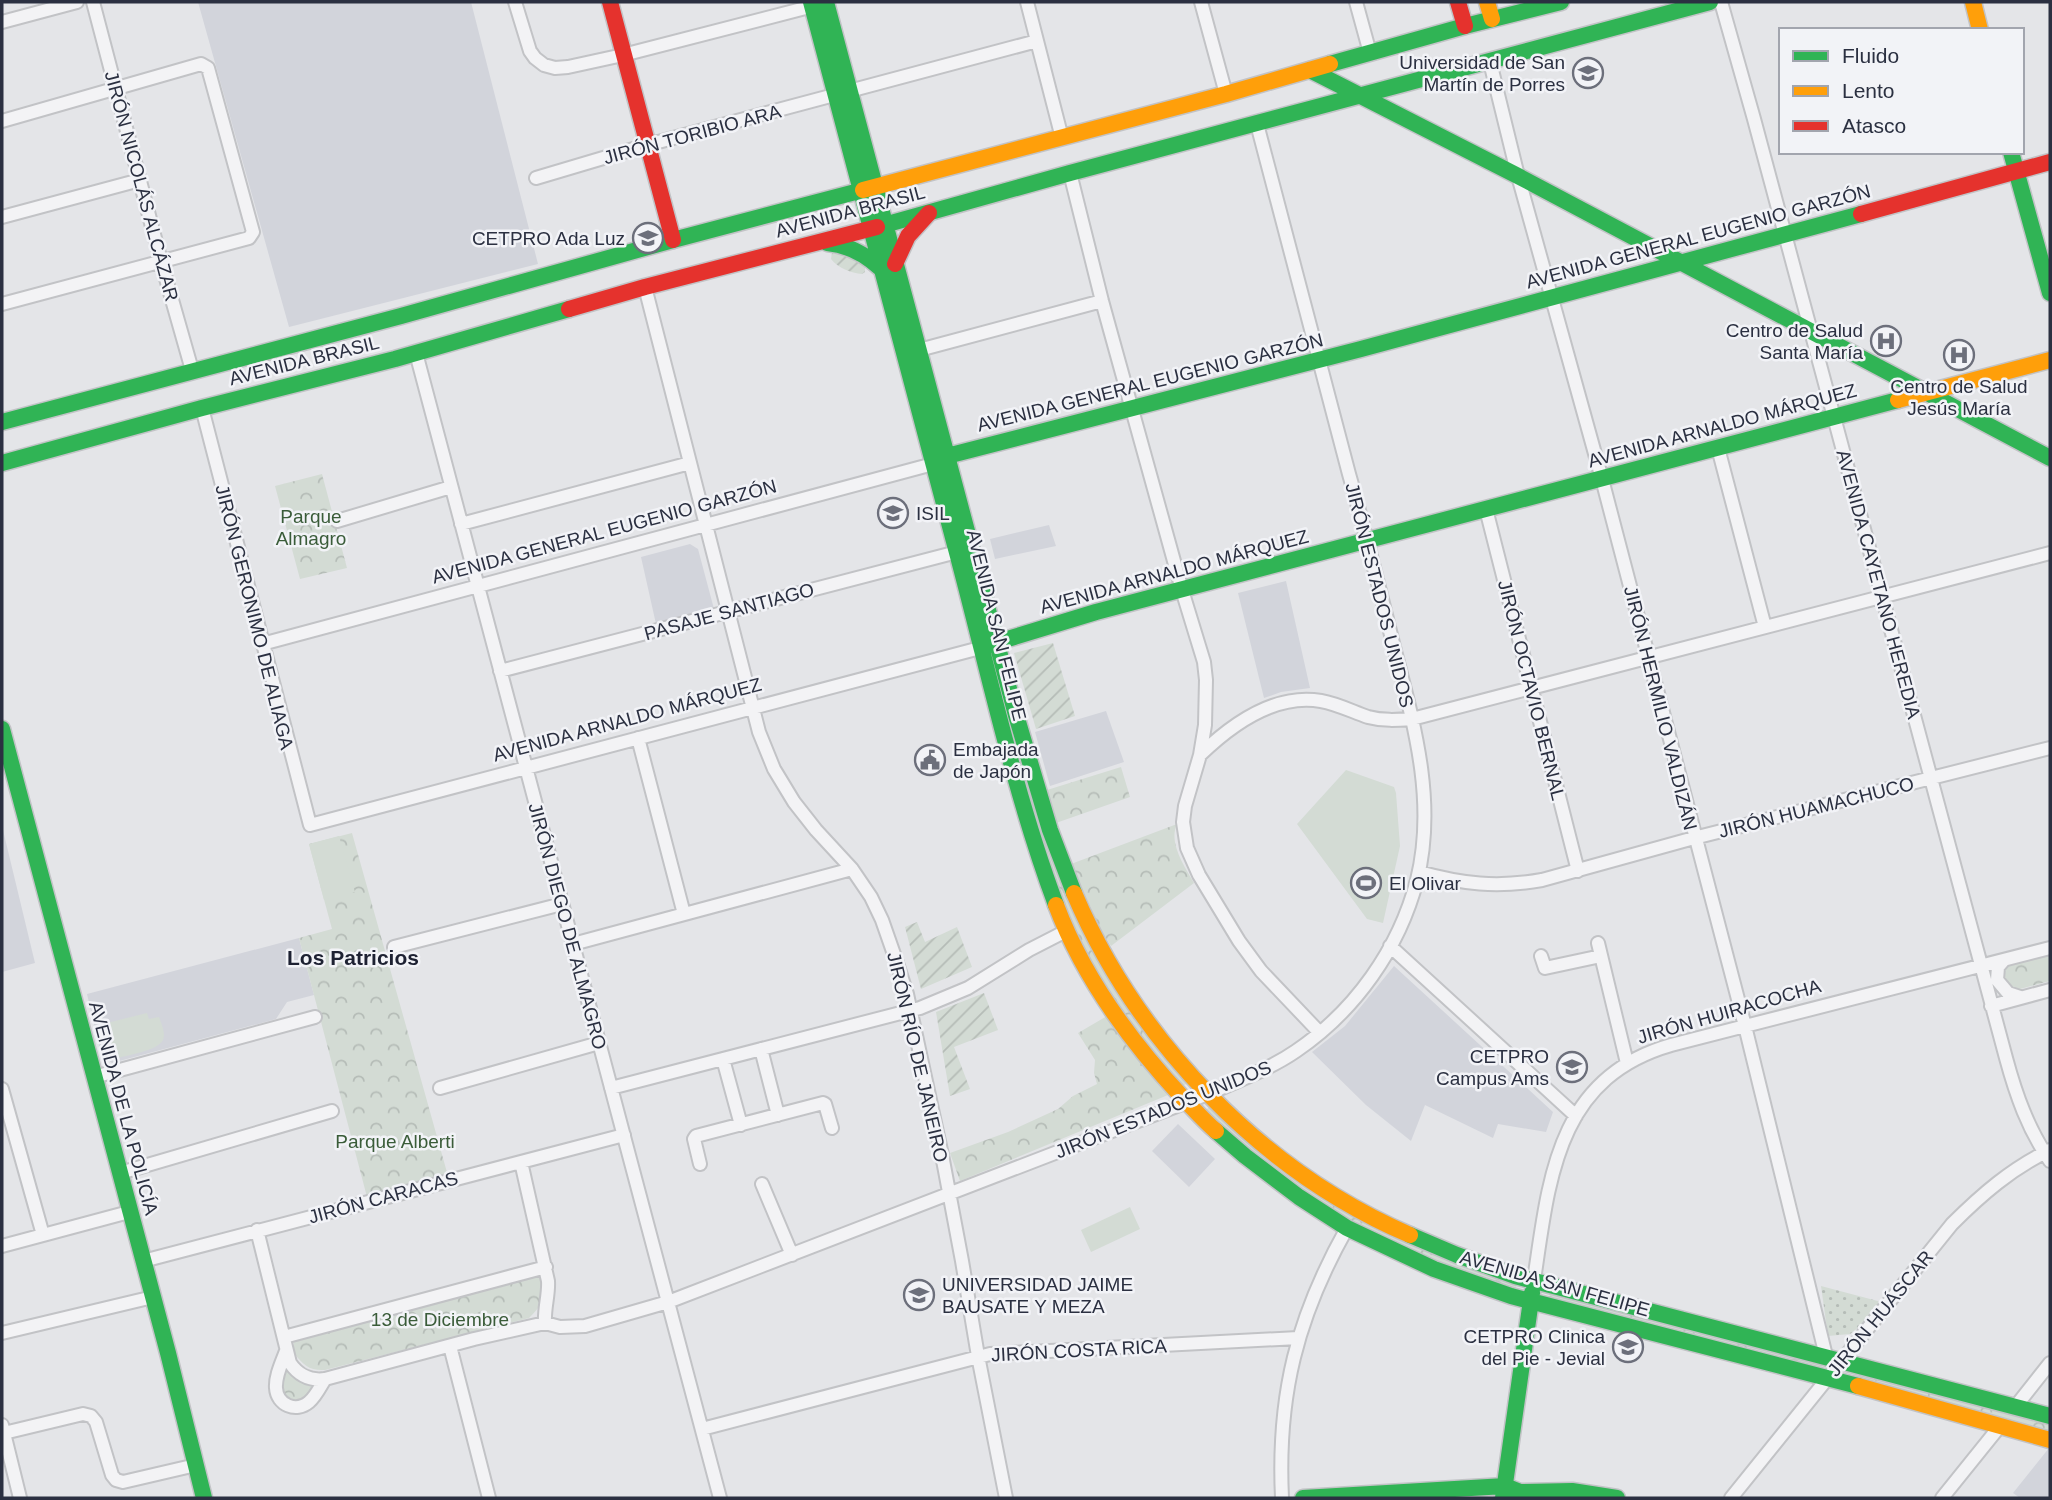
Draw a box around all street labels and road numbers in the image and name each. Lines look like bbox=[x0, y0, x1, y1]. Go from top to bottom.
street label: JIRÓN NICOLÁS ALCÁZAR bbox=[101, 69, 182, 304]
street label: JIRÓN TORIBIO ARA bbox=[601, 101, 784, 168]
street label: AVENIDA GENERAL EUGENIO GARZÓN bbox=[1524, 180, 1873, 293]
street label: AVENIDA BRASIL bbox=[773, 181, 927, 242]
street label: AVENIDA GENERAL EUGENIO GARZÓN bbox=[975, 329, 1325, 436]
street label: AVENIDA BRASIL bbox=[227, 332, 381, 389]
street label: AVENIDA ARNALDO MÁRQUEZ bbox=[1585, 379, 1859, 472]
street label: AVENIDA CAYETANO HEREDIA bbox=[1832, 447, 1925, 721]
street label: AVENIDA GENERAL EUGENIO GARZÓN bbox=[430, 475, 779, 588]
street label: JIRÓN ESTADOS UNIDOS bbox=[1341, 481, 1418, 710]
street label: JIRÓN GERONIMO DE ALIAGA bbox=[211, 482, 298, 752]
street label: AVENIDA ARNALDO MÁRQUEZ bbox=[1037, 525, 1311, 618]
street label: AVENIDA SAN FELIPE bbox=[963, 527, 1030, 723]
street label: JIRÓN OCTAVIO BERNAL bbox=[1494, 578, 1569, 802]
street label: PASAJE SANTIAGO bbox=[642, 579, 816, 644]
street label: JIRÓN HERMILIO VALDIZÁN bbox=[1620, 584, 1701, 832]
street label: AVENIDA ARNALDO MÁRQUEZ bbox=[490, 673, 764, 766]
street label: JIRÓN HUAMACHUCO bbox=[1716, 773, 1916, 842]
street label: JIRÓN DIEGO DE ALMAGRO bbox=[524, 801, 611, 1052]
street label: JIRÓN RÍO DE JANEIRO bbox=[883, 950, 952, 1164]
street label: JIRÓN HUIRACOCHA bbox=[1635, 975, 1824, 1048]
street label: AVENIDA DE LA POLICÍA bbox=[85, 999, 162, 1218]
street label: JIRÓN ESTADOS UNIDOS bbox=[1052, 1056, 1274, 1162]
street label: JIRÓN CARACAS bbox=[306, 1167, 460, 1228]
street label: AVENIDA SAN FELIPE bbox=[1458, 1246, 1652, 1321]
street label: JIRÓN HUÁSCAR bbox=[1823, 1246, 1937, 1380]
street label: JIRÓN COSTA RICA bbox=[991, 1335, 1168, 1366]

